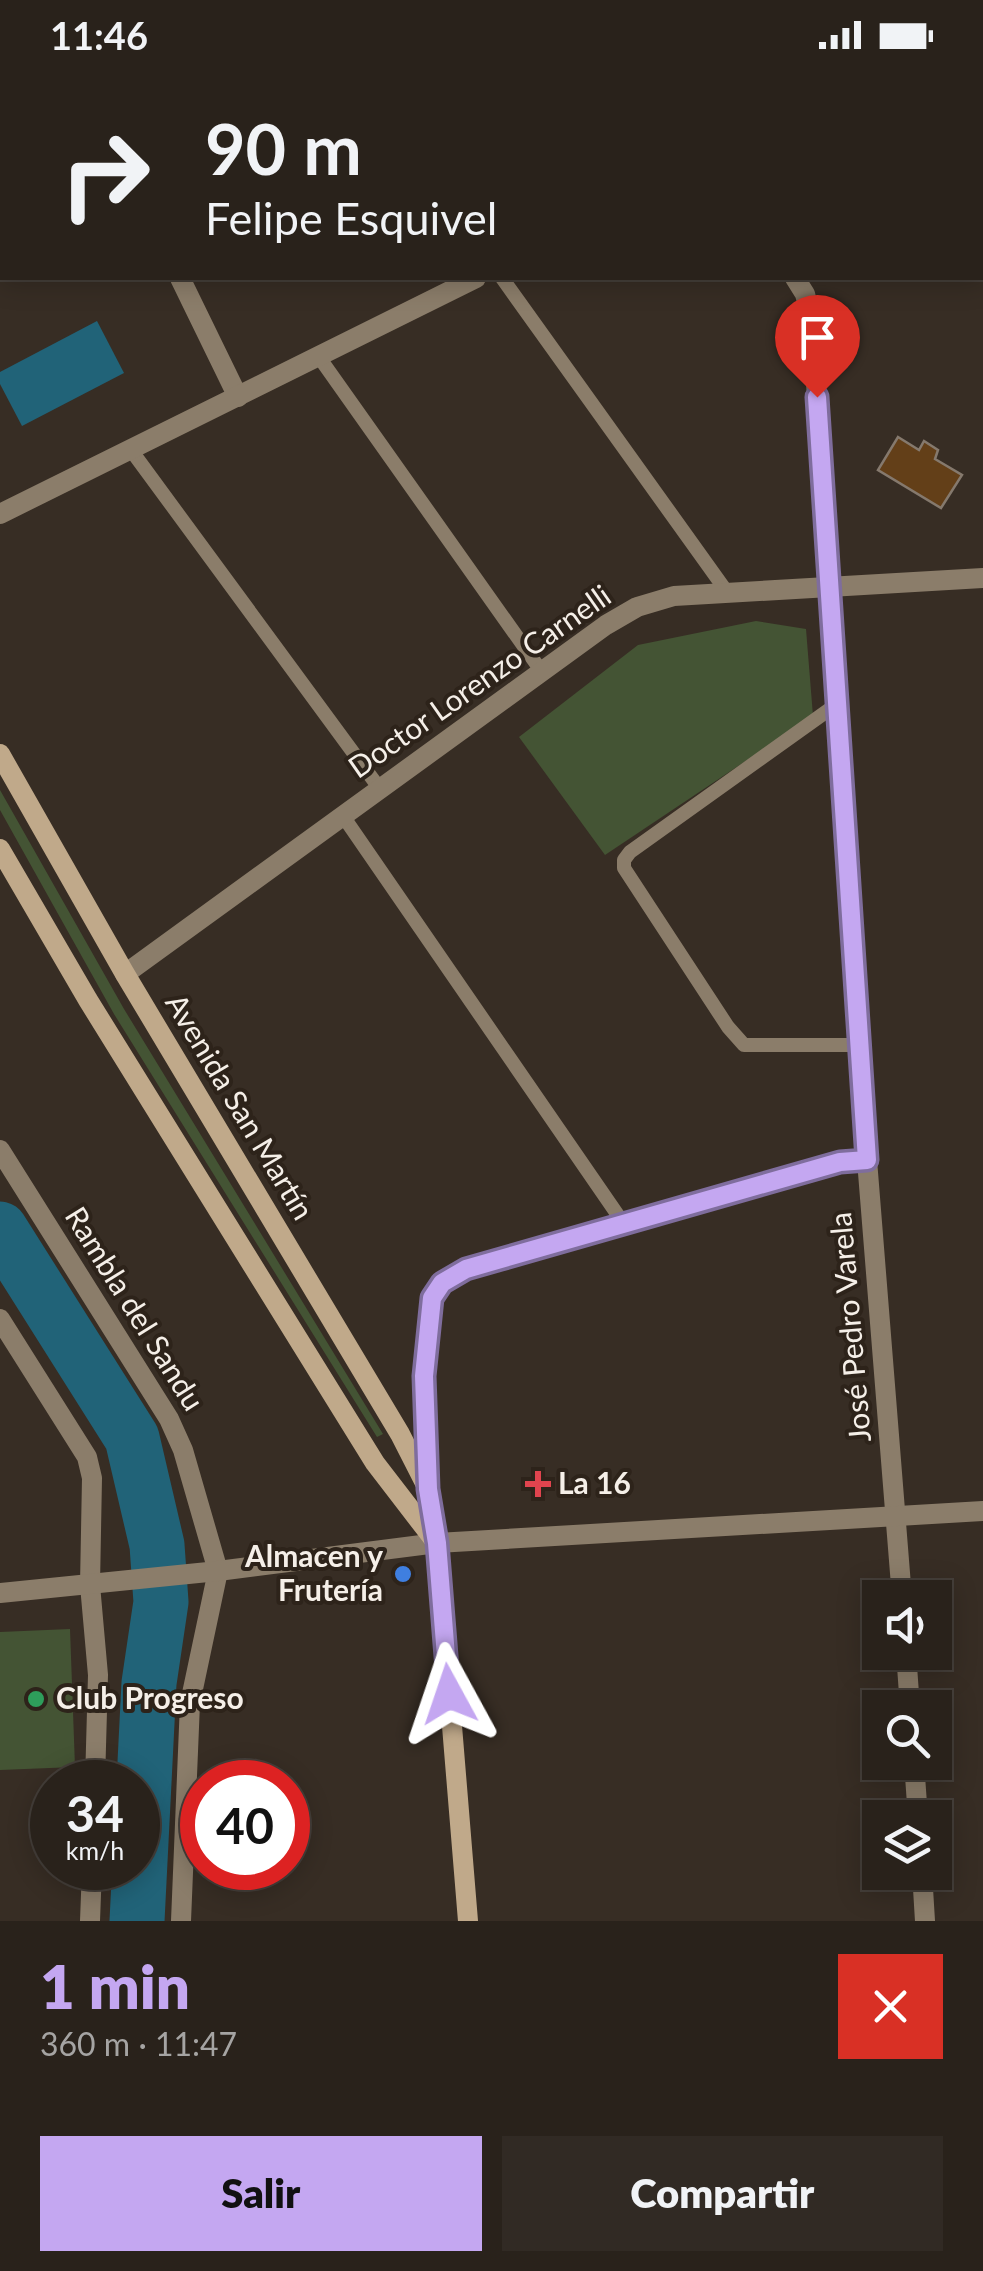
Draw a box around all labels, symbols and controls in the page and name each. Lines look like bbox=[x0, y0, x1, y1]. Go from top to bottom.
text: 11:46 bbox=[50, 12, 148, 58]
text: 90 m bbox=[205, 106, 362, 190]
icon: right bbox=[40, 110, 170, 240]
text: Felipe Esquivel bbox=[205, 191, 497, 245]
pin bbox=[775, 295, 860, 398]
icon: arrive bbox=[790, 310, 845, 365]
street label: Doctor Lorenzo Carnelli bbox=[341, 576, 617, 784]
street label: Avenida San Martín bbox=[159, 986, 322, 1225]
street label: Rambla del Sandu bbox=[59, 1199, 213, 1416]
street label: José Pedro Varela bbox=[821, 1211, 877, 1444]
place label: La 16 bbox=[558, 1464, 631, 1500]
marker: La 16 bbox=[527, 1473, 549, 1495]
place label: Almacen y Frutería bbox=[244, 1537, 383, 1607]
marker: Almacen y Frutería bbox=[392, 1563, 414, 1585]
map controls bbox=[862, 1580, 952, 1890]
button: sound bbox=[862, 1580, 952, 1670]
position arrow bbox=[397, 1642, 501, 1746]
place label: Club Progreso bbox=[56, 1679, 244, 1715]
marker: Club Progreso bbox=[25, 1688, 47, 1710]
button: search bbox=[862, 1690, 952, 1780]
speed limit sign: 40 bbox=[180, 1760, 310, 1890]
text: 34 bbox=[66, 1783, 124, 1843]
button: layers bbox=[862, 1800, 952, 1890]
text: km/h bbox=[66, 1835, 124, 1865]
text: 1 min bbox=[40, 1950, 190, 2022]
button: close bbox=[838, 1954, 943, 2059]
text: 360 m · 11:47 bbox=[40, 2024, 237, 2063]
button: Salir bbox=[40, 2136, 482, 2251]
button: Compartir bbox=[502, 2136, 943, 2251]

